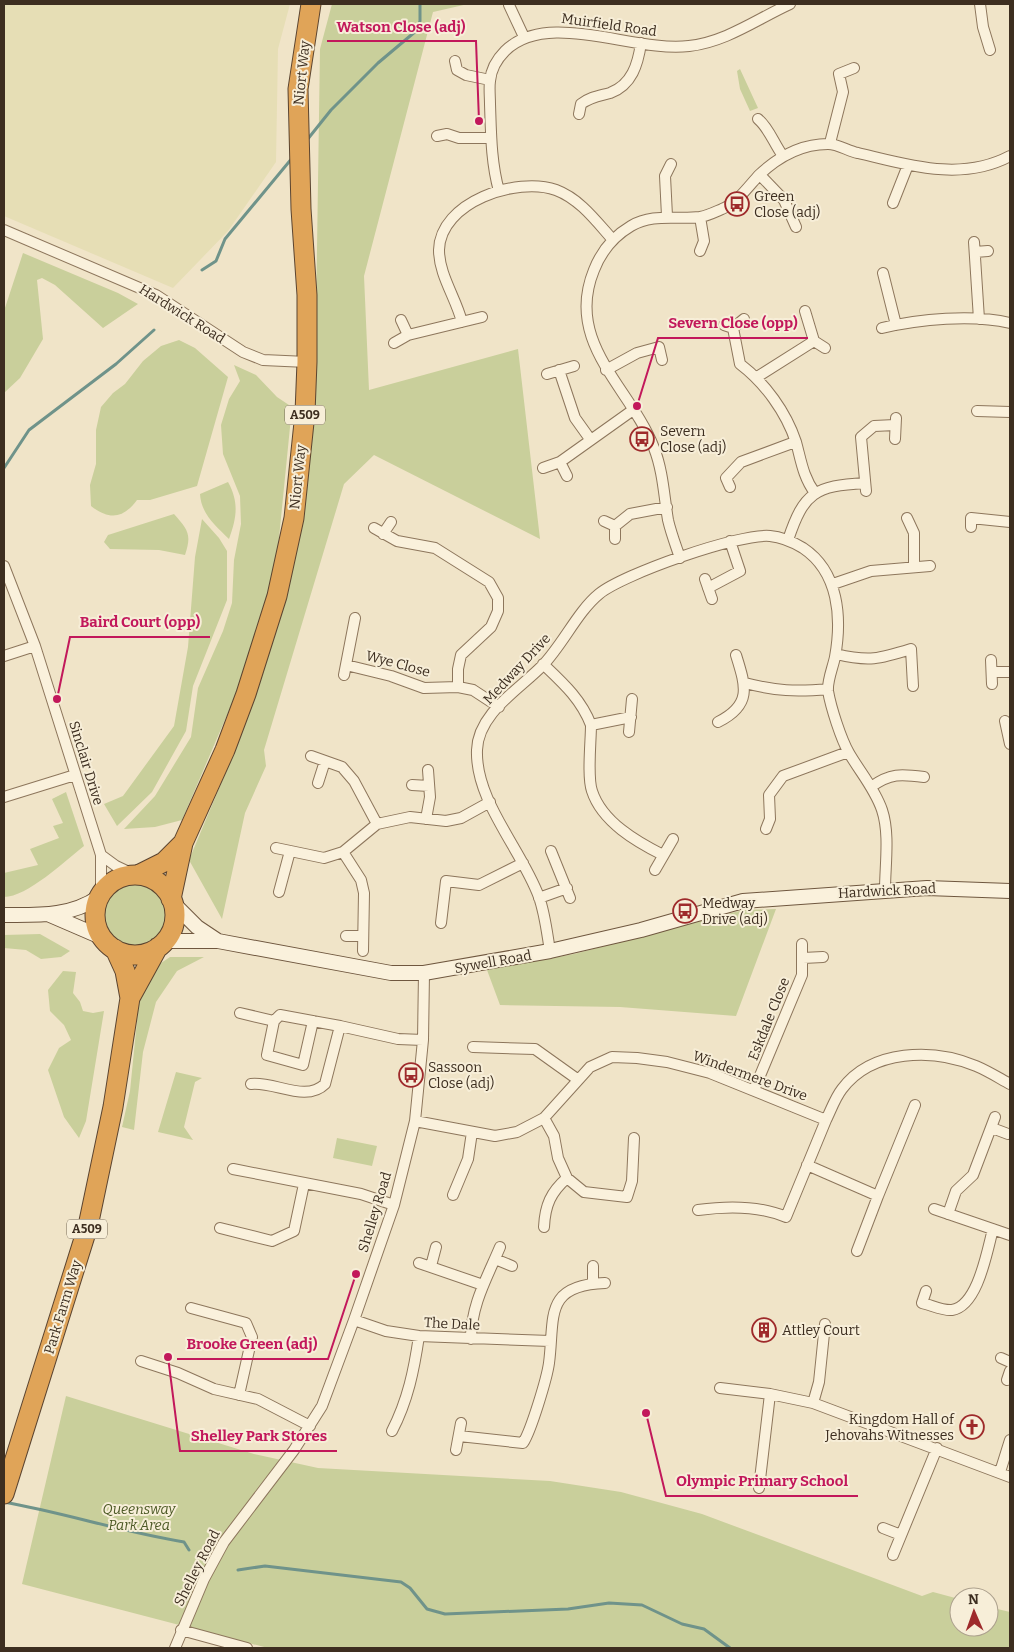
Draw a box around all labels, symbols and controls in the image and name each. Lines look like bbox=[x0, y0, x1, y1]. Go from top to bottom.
street label: Muirfield Road bbox=[560, 10, 658, 40]
callout: Watson Close (adj) bbox=[327, 11, 476, 41]
text: Watson Close (adj) bbox=[336, 18, 466, 36]
street label: Niort Way bbox=[290, 39, 314, 106]
place label: Green Close (adj) bbox=[754, 188, 820, 221]
bus stop icon: Green Close (adj) bbox=[724, 191, 750, 217]
street label: Hardwick Road bbox=[136, 281, 228, 347]
callout: Severn Close (opp) bbox=[658, 308, 808, 338]
text: Severn Close (opp) bbox=[668, 314, 798, 332]
road number: A509 bbox=[285, 406, 325, 424]
place label: Severn Close (adj) bbox=[660, 423, 726, 456]
bus stop icon: Severn Close (adj) bbox=[629, 426, 655, 452]
street label: Niort Way bbox=[286, 443, 310, 510]
callout: Baird Court (opp) bbox=[70, 607, 210, 637]
text: Baird Court (opp) bbox=[80, 613, 201, 631]
street label: Medway Drive bbox=[480, 630, 554, 708]
street label: Wye Close bbox=[364, 647, 432, 681]
street label: Sinclair Drive bbox=[65, 719, 107, 807]
street label: Hardwick Road bbox=[837, 880, 937, 902]
place label: Medway Drive (adj) bbox=[702, 895, 768, 928]
bus stop icon: Medway Drive (adj) bbox=[672, 898, 698, 924]
street label: Sywell Road bbox=[453, 947, 533, 977]
street label: Eskdale Close bbox=[745, 975, 793, 1063]
street label: Windermere Drive bbox=[690, 1047, 810, 1105]
place label: Sassoon Close (adj) bbox=[428, 1059, 494, 1092]
bus stop icon: Sassoon Close (adj) bbox=[398, 1062, 424, 1088]
street label: Shelley Road bbox=[355, 1170, 395, 1254]
road number: A509 bbox=[67, 1220, 107, 1238]
street label: Park Farm Way bbox=[41, 1257, 86, 1356]
street label: The Dale bbox=[423, 1314, 481, 1334]
building icon: Attley Court bbox=[751, 1317, 777, 1343]
place label: Attley Court bbox=[782, 1322, 860, 1339]
callout: Brooke Green (adj) bbox=[177, 1329, 328, 1359]
text: Brooke Green (adj) bbox=[187, 1335, 318, 1353]
place label: Kingdom Hall of Jehovahs Witnesses bbox=[824, 1411, 955, 1444]
church icon: Kingdom Hall of Jehovahs Witnesses bbox=[959, 1414, 985, 1440]
callout: Shelley Park Stores bbox=[180, 1421, 337, 1451]
text: Shelley Park Stores bbox=[191, 1427, 327, 1445]
callout: Olympic Primary School bbox=[666, 1466, 858, 1496]
text: Olympic Primary School bbox=[676, 1472, 848, 1490]
park label: Queensway Park Area bbox=[103, 1501, 176, 1534]
street label: Shelley Road bbox=[171, 1527, 223, 1609]
north arrow bbox=[949, 1587, 999, 1637]
text: N bbox=[968, 1591, 979, 1608]

